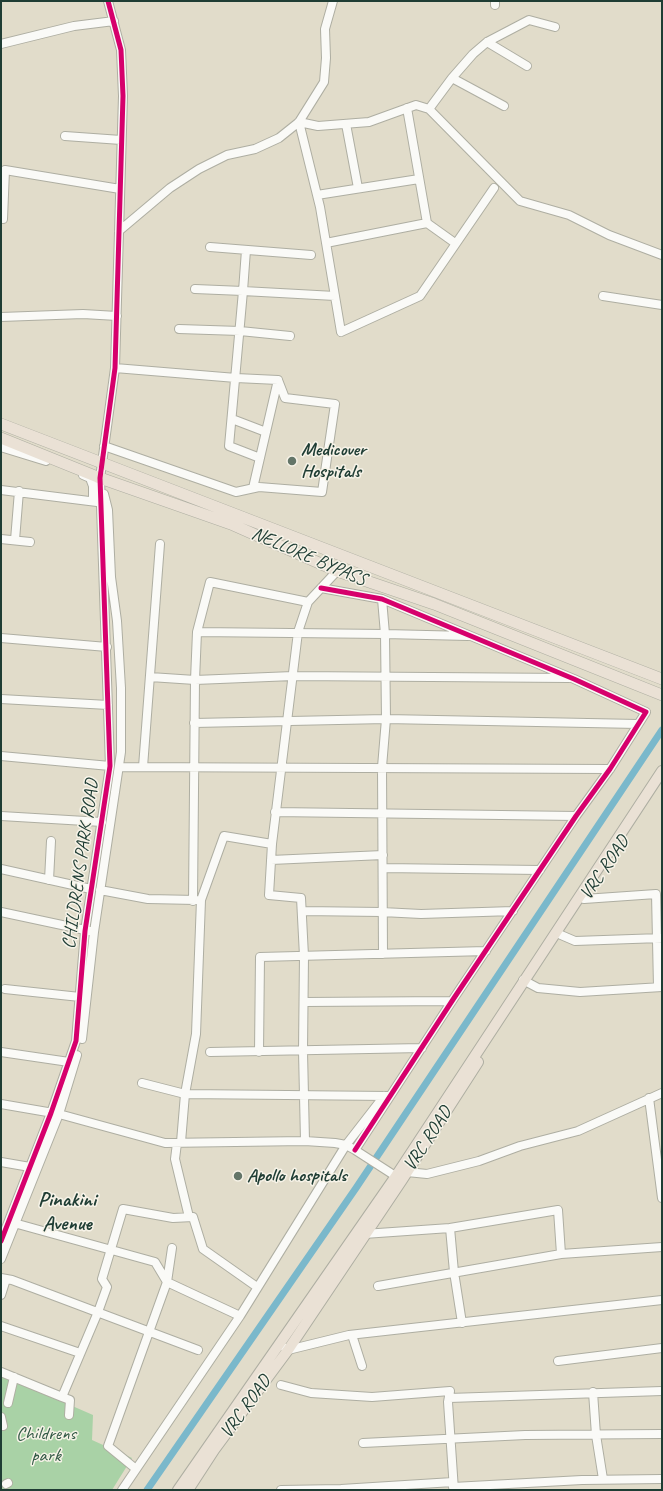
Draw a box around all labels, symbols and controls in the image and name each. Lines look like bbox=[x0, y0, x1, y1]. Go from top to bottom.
place label: Medicover Hospitals bbox=[301, 439, 366, 483]
marker: Medicover Hospitals bbox=[286, 455, 298, 467]
street label: NELLORE BYPASS bbox=[248, 523, 370, 591]
street label: CHILDRENS PARK ROAD bbox=[58, 778, 104, 950]
street label: VRC ROAD bbox=[575, 832, 635, 904]
street label: VRC ROAD bbox=[399, 1102, 457, 1176]
place label: Apollo hospitals bbox=[247, 1165, 347, 1187]
marker: Apollo hospitals bbox=[232, 1170, 244, 1182]
district label: Pinakini Avenue bbox=[38, 1187, 96, 1237]
street label: VRC ROAD bbox=[215, 1371, 277, 1443]
park label: Childrens park bbox=[16, 1423, 76, 1467]

